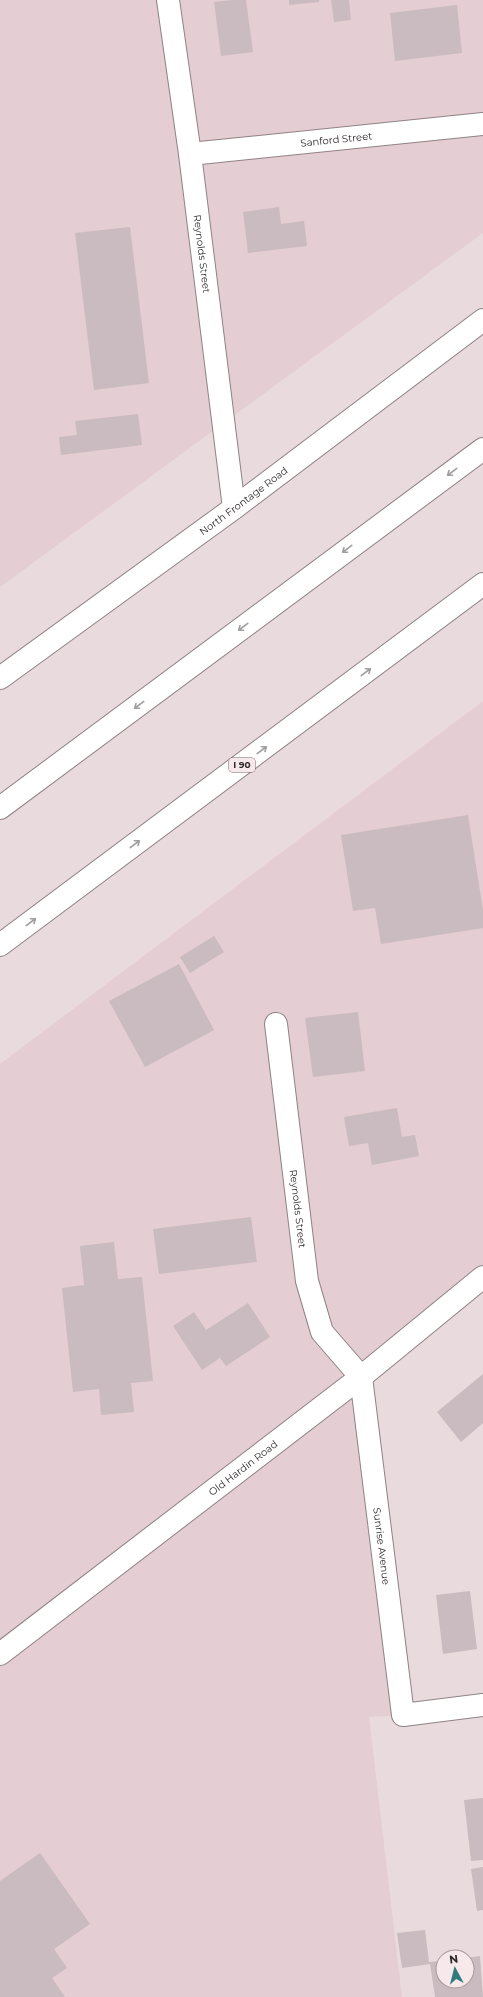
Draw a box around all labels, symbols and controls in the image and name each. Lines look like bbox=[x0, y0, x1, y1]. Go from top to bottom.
street label: Sanford Street bbox=[300, 129, 373, 150]
street label: Reynolds Street bbox=[191, 214, 213, 294]
street label: North Frontage Road bbox=[197, 464, 290, 538]
one-way arrow bbox=[446, 468, 457, 476]
one-way arrow bbox=[342, 545, 353, 554]
one-way arrow bbox=[238, 623, 249, 631]
one-way arrow bbox=[361, 668, 372, 676]
one-way arrow bbox=[133, 700, 144, 709]
one-way arrow bbox=[256, 745, 267, 754]
road number: I 90 bbox=[229, 758, 255, 772]
one-way arrow bbox=[130, 840, 141, 848]
one-way arrow bbox=[26, 918, 37, 926]
street label: Reynolds Street bbox=[287, 1169, 309, 1249]
street label: Old Hardin Road bbox=[206, 1438, 280, 1499]
street label: Sunrise Avenue bbox=[370, 1507, 393, 1586]
north arrow bbox=[435, 1949, 475, 1989]
text: N bbox=[449, 1952, 459, 1967]

